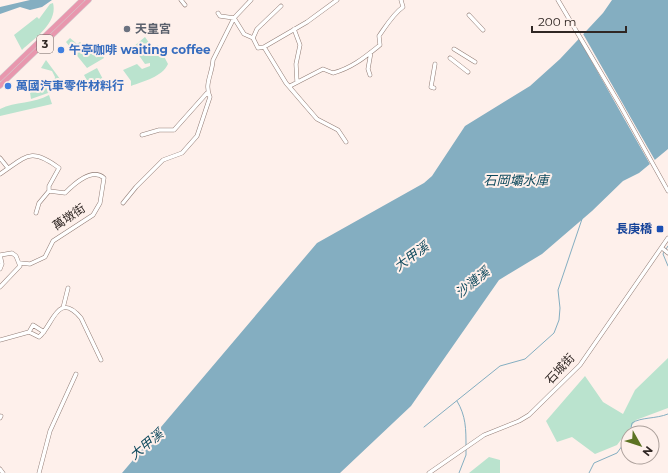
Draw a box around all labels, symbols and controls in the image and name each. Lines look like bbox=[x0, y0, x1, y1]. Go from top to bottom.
scale bar bbox=[532, 8, 626, 34]
text: 200 m bbox=[538, 14, 577, 29]
place label: 天皇宮 bbox=[135, 21, 171, 36]
marker: 天皇宮 bbox=[122, 24, 132, 34]
road number: 3 bbox=[37, 35, 53, 53]
place label: 午亭咖啡 waiting coffee bbox=[69, 42, 211, 57]
marker: 午亭咖啡 waiting coffee bbox=[56, 45, 66, 55]
place label: 萬國汽車零件材料行 bbox=[16, 78, 124, 93]
marker: 萬國汽車零件材料行 bbox=[3, 81, 13, 91]
water label: 石岡壩水庫 bbox=[483, 172, 550, 188]
street label: 萬墩街 bbox=[50, 200, 88, 233]
place label: 長庚橋 bbox=[616, 221, 653, 236]
marker: 長庚橋 bbox=[655, 224, 665, 234]
water label: 大甲溪 bbox=[391, 237, 433, 274]
water label: 沙漣溪 bbox=[452, 262, 494, 300]
street label: 石城街 bbox=[542, 350, 577, 387]
water label: 大甲溪 bbox=[126, 424, 168, 463]
north arrow bbox=[620, 425, 660, 465]
text: N bbox=[640, 443, 656, 459]

